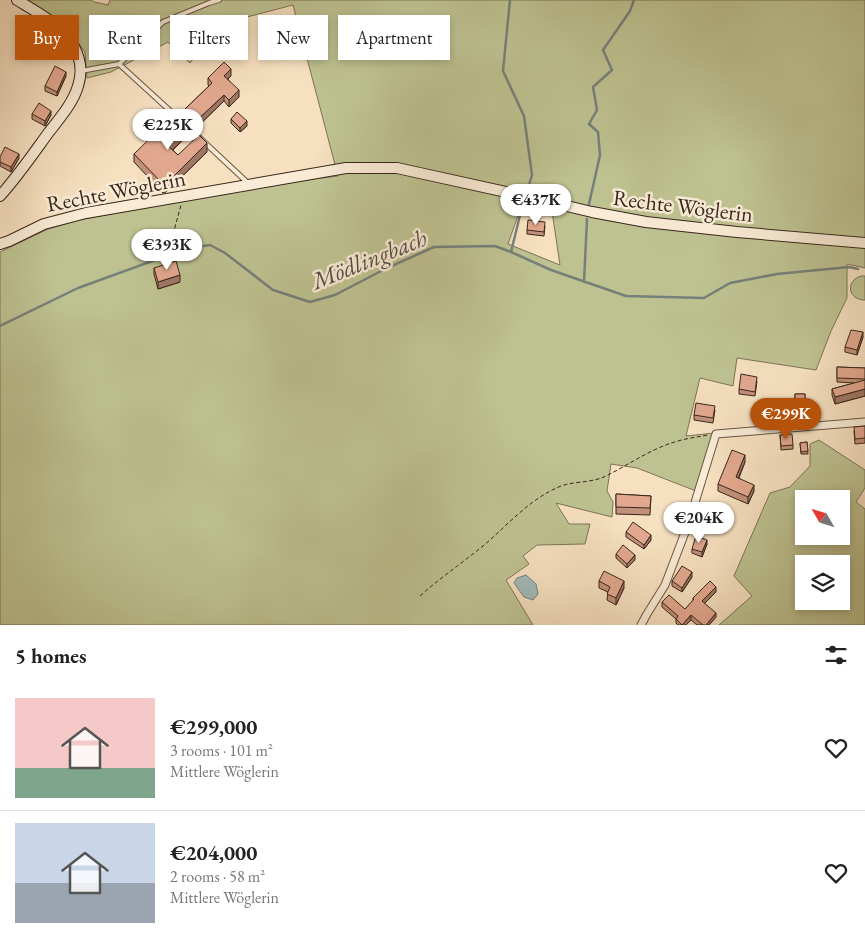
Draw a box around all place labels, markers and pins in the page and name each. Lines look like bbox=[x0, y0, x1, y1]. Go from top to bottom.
pin: €225K bbox=[133, 108, 203, 151]
pin: €437K bbox=[501, 184, 571, 226]
pin: €393K bbox=[132, 228, 202, 271]
pin: €299K bbox=[751, 398, 821, 440]
pin: €204K bbox=[664, 502, 734, 544]

